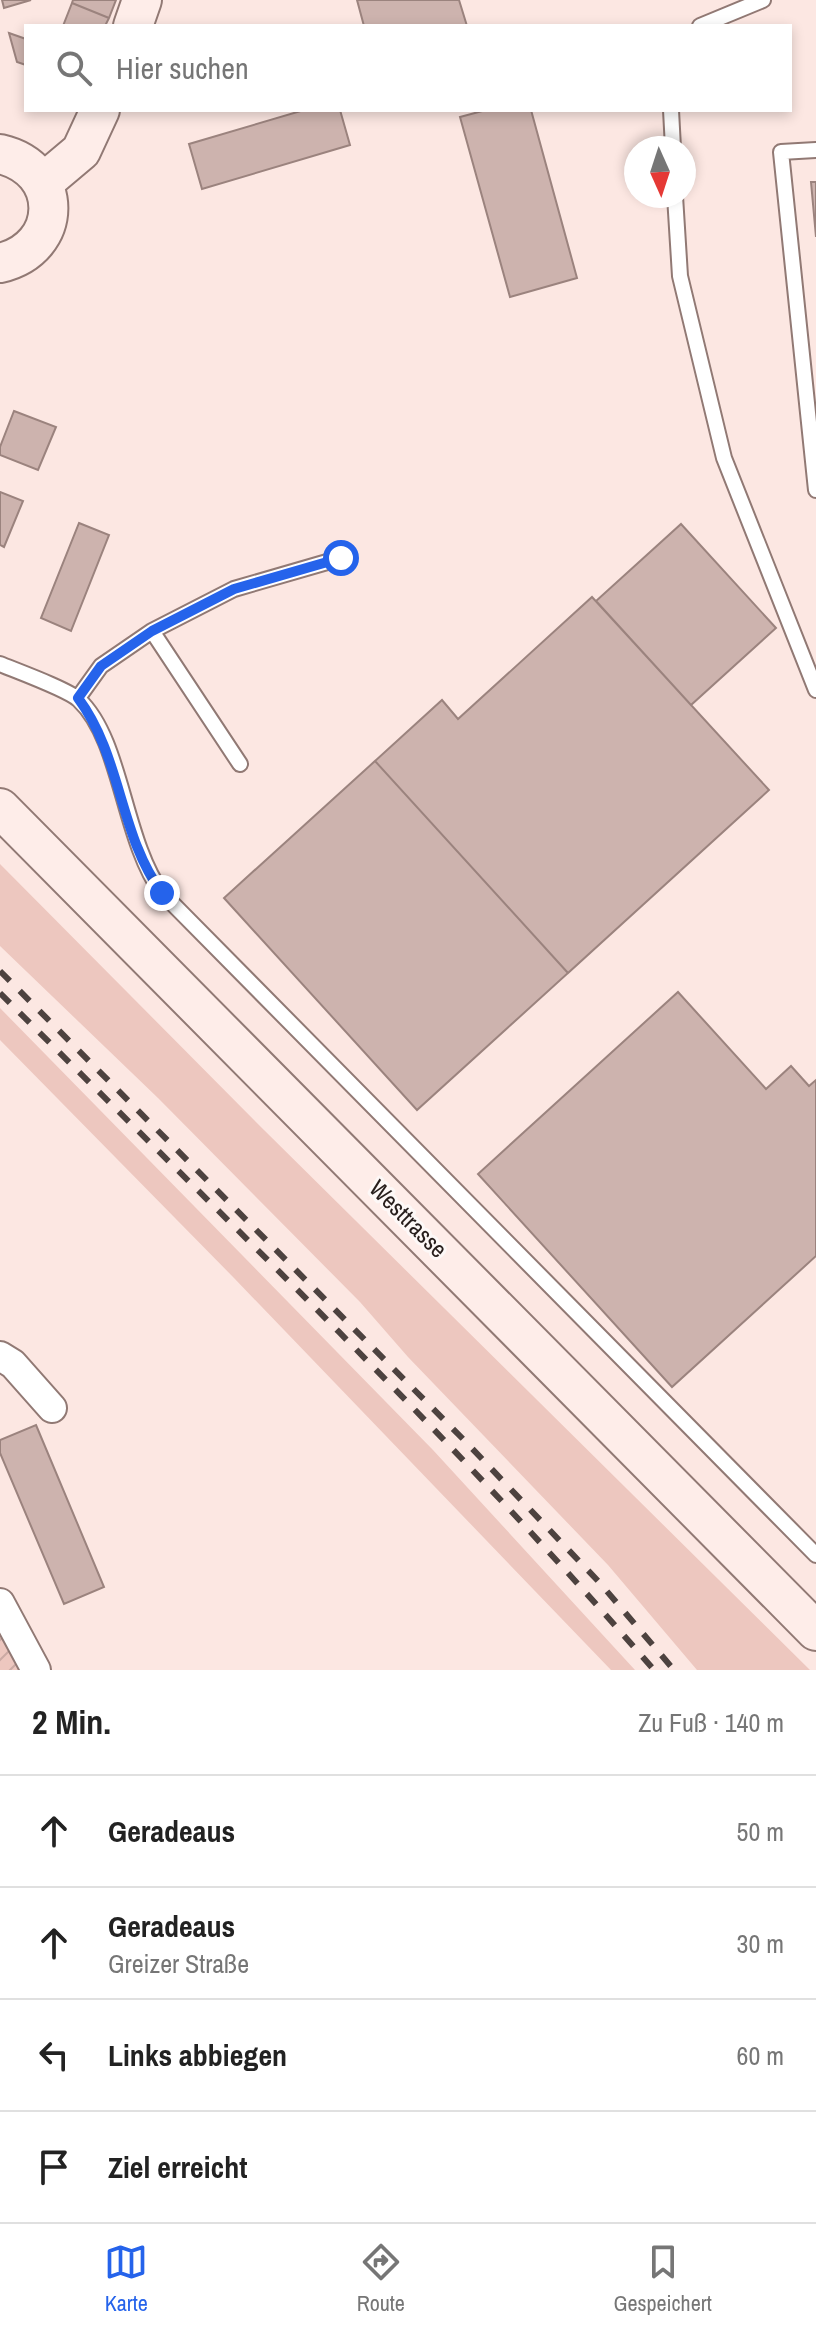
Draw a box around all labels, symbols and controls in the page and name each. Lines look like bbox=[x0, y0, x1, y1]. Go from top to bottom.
search box bbox=[24, 24, 792, 112]
icon: search bbox=[52, 46, 96, 90]
text: Hier suchen bbox=[116, 48, 249, 88]
north arrow bbox=[624, 136, 696, 208]
route start bbox=[323, 540, 359, 576]
route end bbox=[144, 875, 180, 911]
street label: Westtrasse bbox=[363, 1172, 455, 1264]
text: 2 Min. bbox=[32, 1699, 111, 1745]
text: Zu Fuß · 140 m bbox=[638, 1705, 784, 1740]
icon: ahead bbox=[32, 1809, 76, 1853]
text: Geradeaus bbox=[108, 1811, 235, 1851]
text: 50 m bbox=[737, 1814, 784, 1849]
text: Geradeaus bbox=[108, 1906, 235, 1946]
icon: ahead bbox=[32, 1921, 76, 1965]
text: 30 m bbox=[737, 1926, 784, 1961]
text: Greizer Straße bbox=[108, 1946, 249, 1981]
icon: left bbox=[32, 2033, 76, 2077]
text: Links abbiegen bbox=[108, 2035, 287, 2075]
text: 60 m bbox=[737, 2038, 784, 2073]
icon: arrive bbox=[32, 2145, 76, 2189]
text: Ziel erreicht bbox=[108, 2147, 247, 2187]
tab: Karte bbox=[104, 2240, 148, 2318]
tab: Route bbox=[357, 2240, 405, 2318]
tab: Gespeichert bbox=[613, 2240, 712, 2318]

